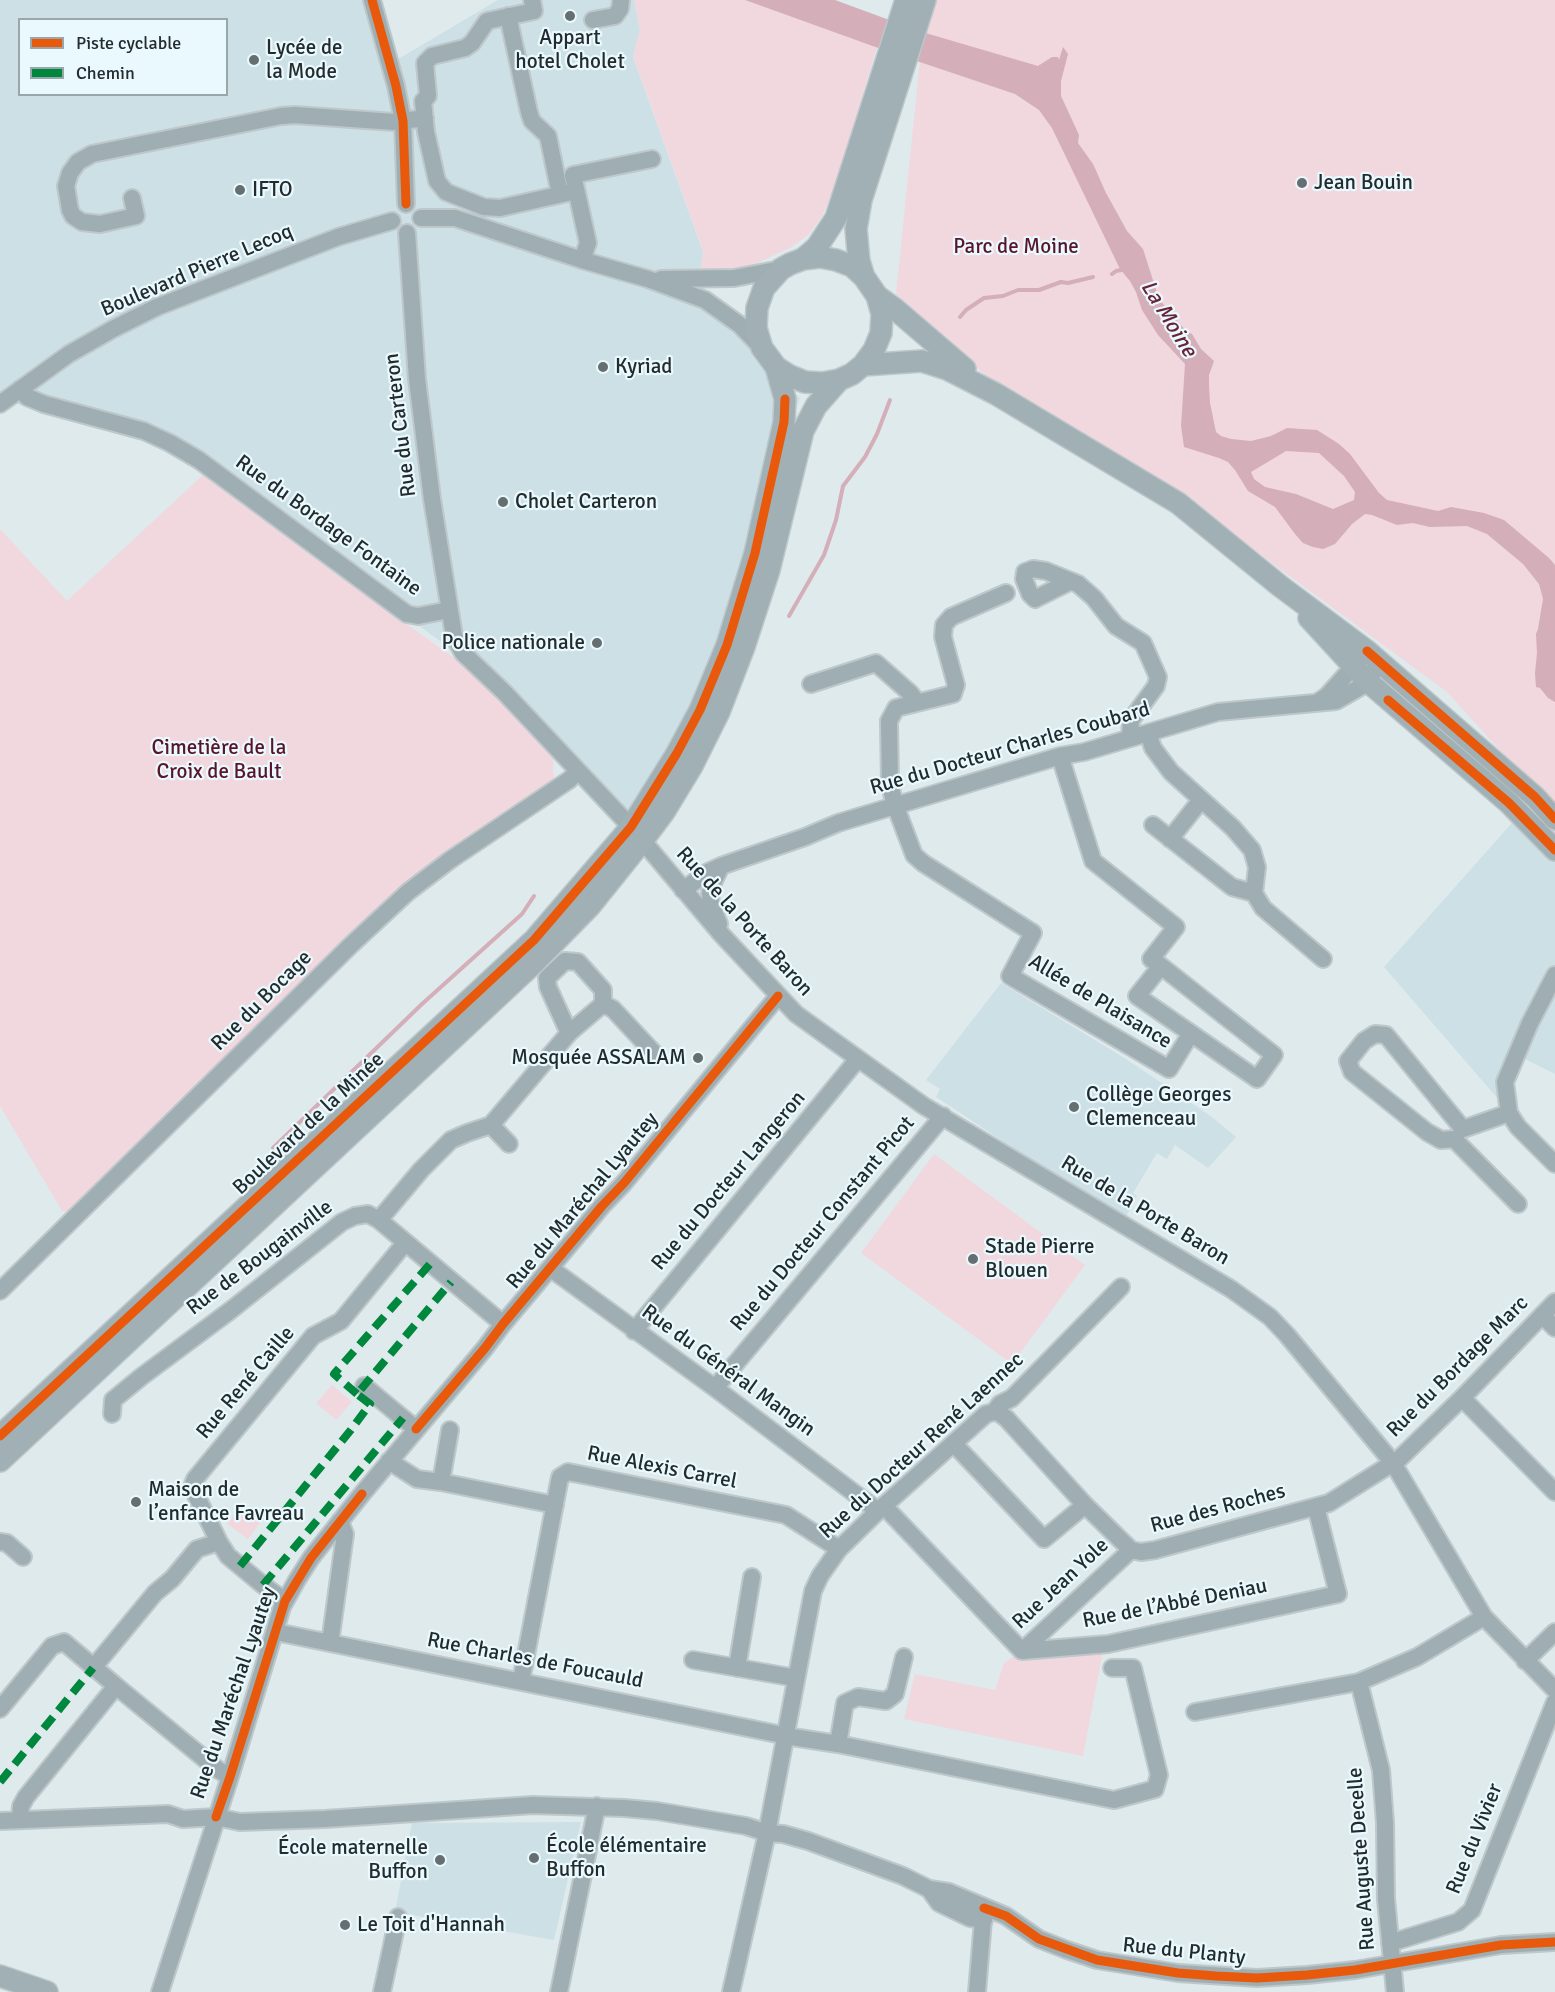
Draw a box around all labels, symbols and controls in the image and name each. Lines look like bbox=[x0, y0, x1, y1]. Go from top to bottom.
marker: Appart hotel Cholet bbox=[563, 9, 577, 23]
legend bbox=[18, 18, 228, 96]
place label: Appart hotel Cholet bbox=[515, 25, 625, 75]
text: Piste cyclable bbox=[76, 32, 181, 54]
place label: Lycée de la Mode bbox=[266, 35, 343, 85]
marker: Lycée de la Mode bbox=[247, 53, 261, 67]
text: Chemin bbox=[76, 62, 135, 84]
place label: Jean Bouin bbox=[1314, 170, 1413, 196]
marker: Jean Bouin bbox=[1295, 176, 1309, 190]
place label: IFTO bbox=[252, 177, 293, 203]
marker: IFTO bbox=[233, 183, 247, 197]
street label: Boulevard Pierre Lecoq bbox=[97, 219, 297, 323]
park label: Parc de Moine bbox=[953, 234, 1079, 260]
water label: La Moine bbox=[1134, 276, 1202, 362]
street label: Rue du Carteron bbox=[380, 352, 422, 498]
place label: Kyriad bbox=[615, 354, 672, 380]
marker: Kyriad bbox=[596, 360, 610, 374]
street label: Rue du Bordage Fontaine bbox=[230, 450, 426, 602]
place label: Cholet Carteron bbox=[515, 489, 657, 515]
marker: Cholet Carteron bbox=[496, 495, 510, 509]
place label: Police nationale bbox=[442, 630, 585, 656]
marker: Police nationale bbox=[590, 636, 604, 650]
street label: Rue du Docteur Charles Coubard bbox=[867, 697, 1153, 801]
park label: Cimetière de la Croix de Bault bbox=[152, 735, 286, 785]
street label: Rue de la Porte Baron bbox=[670, 842, 818, 1002]
street label: Rue du Bocage bbox=[207, 946, 317, 1056]
street label: Allée de Plaisance bbox=[1024, 949, 1176, 1055]
place label: Mosquée ASSALAM bbox=[511, 1045, 686, 1071]
street label: Boulevard de la Minée bbox=[228, 1047, 390, 1201]
marker: Mosquée ASSALAM bbox=[691, 1051, 705, 1065]
place label: Collège Georges Clemenceau bbox=[1086, 1082, 1231, 1132]
street label: Rue du Docteur Langeron bbox=[647, 1086, 811, 1276]
marker: Collège Georges Clemenceau bbox=[1067, 1100, 1081, 1114]
street label: Rue du Maréchal Lyautey bbox=[502, 1107, 664, 1295]
street label: Rue du Docteur Constant Picot bbox=[726, 1111, 920, 1337]
street label: Rue de la Porte Baron bbox=[1056, 1151, 1234, 1271]
street label: Rue de Bougainville bbox=[182, 1195, 338, 1321]
place label: Stade Pierre Blouen bbox=[985, 1234, 1095, 1284]
marker: Stade Pierre Blouen bbox=[966, 1252, 980, 1266]
street label: Rue du Bordage Marc bbox=[1382, 1291, 1534, 1443]
street label: Rue du Général Mangin bbox=[636, 1300, 820, 1442]
street label: Rue René Caille bbox=[192, 1321, 300, 1445]
street label: Rue du Docteur René Laennec bbox=[815, 1347, 1029, 1545]
street label: Rue Alexis Carrel bbox=[585, 1441, 739, 1495]
place label: Maison de l’enfance Favreau bbox=[148, 1477, 304, 1527]
street label: Rue des Roches bbox=[1148, 1479, 1288, 1539]
marker: Maison de l’enfance Favreau bbox=[129, 1495, 143, 1509]
street label: Rue Jean Yole bbox=[1008, 1533, 1114, 1635]
street label: Rue de l’Abbé Deniau bbox=[1081, 1574, 1269, 1634]
street label: Rue du Maréchal Lyautey bbox=[186, 1583, 282, 1803]
street label: Rue Charles de Foucauld bbox=[425, 1628, 645, 1694]
street label: Rue Auguste Decelle bbox=[1343, 1767, 1381, 1951]
street label: Rue du Vivier bbox=[1441, 1780, 1509, 1898]
place label: École élémentaire Buffon bbox=[546, 1833, 707, 1883]
place label: École maternelle Buffon bbox=[278, 1835, 428, 1885]
marker: École élémentaire Buffon bbox=[527, 1851, 541, 1865]
marker: École maternelle Buffon bbox=[433, 1853, 447, 1867]
place label: Le Toit d'Hannah bbox=[357, 1912, 505, 1938]
marker: Le Toit d'Hannah bbox=[338, 1918, 352, 1932]
street label: Rue du Planty bbox=[1121, 1933, 1247, 1971]

